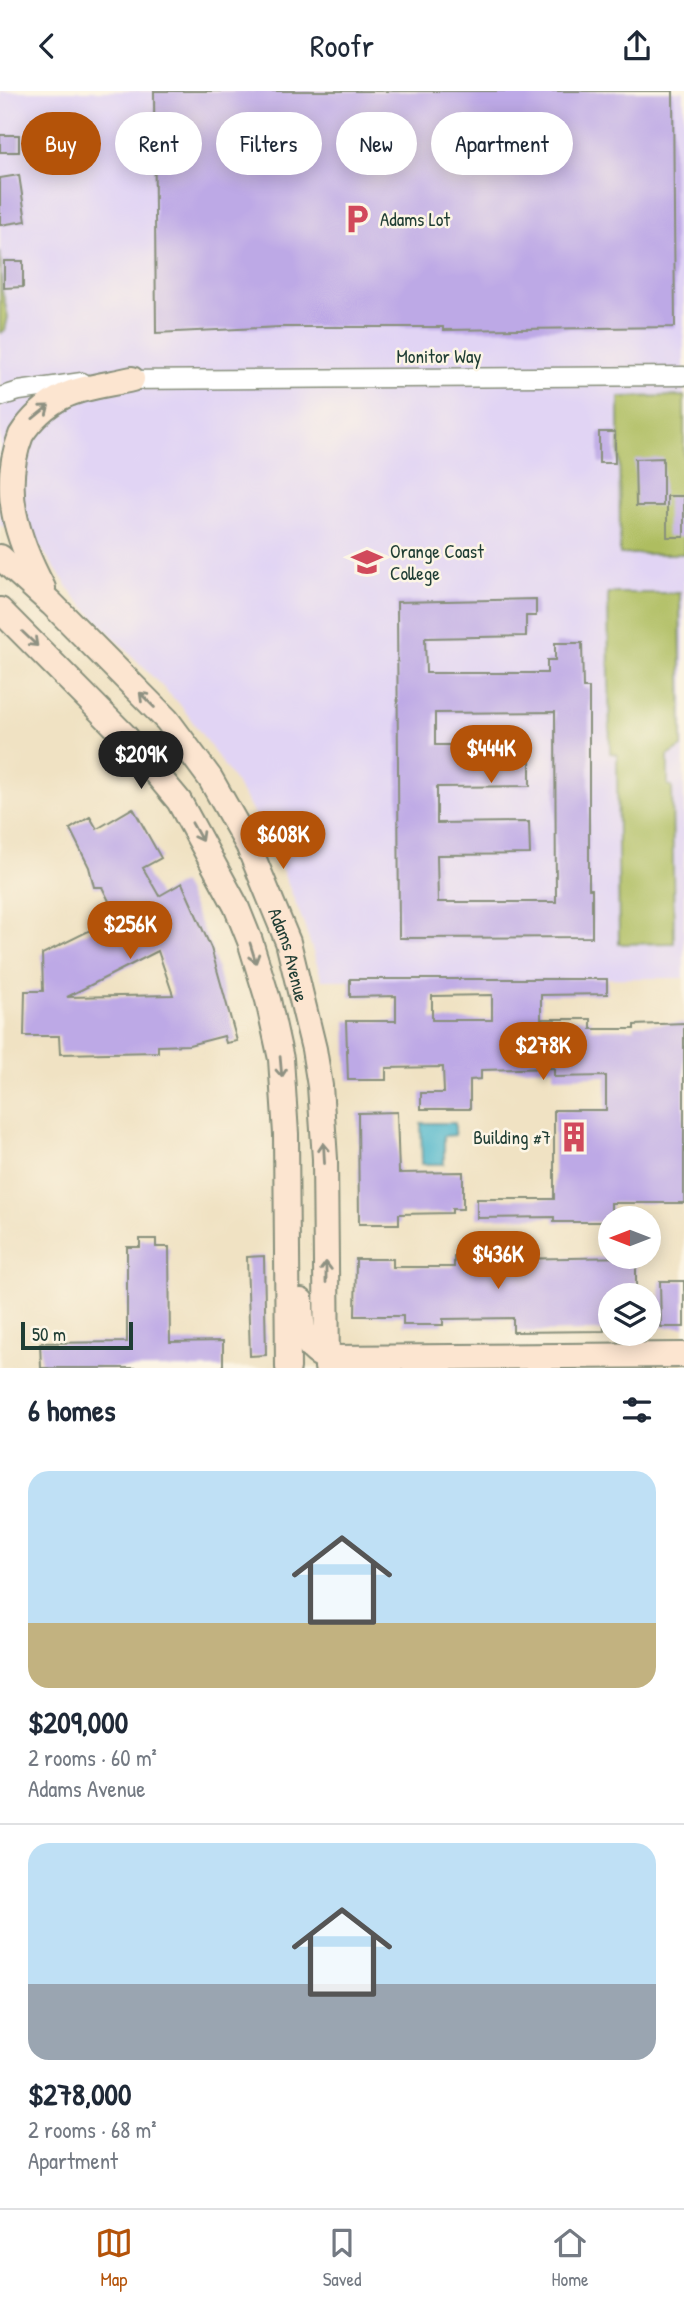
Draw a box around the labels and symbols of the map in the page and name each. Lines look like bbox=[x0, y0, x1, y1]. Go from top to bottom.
parking icon: Adams Lot bbox=[340, 202, 374, 236]
place label: Adams Lot bbox=[380, 206, 450, 232]
street label: Monitor Way bbox=[397, 343, 481, 369]
one-way arrow bbox=[32, 405, 50, 420]
place label: Orange Coast College bbox=[390, 538, 484, 586]
school or university icon: Orange Coast College bbox=[350, 545, 384, 579]
one-way arrow bbox=[21, 630, 38, 647]
one-way arrow bbox=[139, 692, 156, 709]
pin: $444K bbox=[442, 725, 540, 785]
pin: $209K bbox=[92, 731, 190, 791]
pin: $608K bbox=[234, 811, 332, 871]
one-way arrow bbox=[190, 822, 204, 842]
pin: $256K bbox=[81, 901, 179, 961]
street label: Adams Avenue bbox=[262, 904, 315, 1005]
one-way arrow bbox=[248, 941, 261, 963]
pin: $278K bbox=[494, 1023, 592, 1082]
one-way arrow bbox=[275, 1056, 288, 1078]
building icon: Building #7 bbox=[557, 1120, 591, 1154]
place label: Building #7 bbox=[473, 1124, 551, 1150]
one-way arrow bbox=[318, 1142, 331, 1165]
north arrow bbox=[598, 1206, 662, 1269]
pin: $436K bbox=[449, 1231, 547, 1291]
one-way arrow bbox=[319, 1261, 333, 1284]
scale bar bbox=[21, 1319, 133, 1351]

